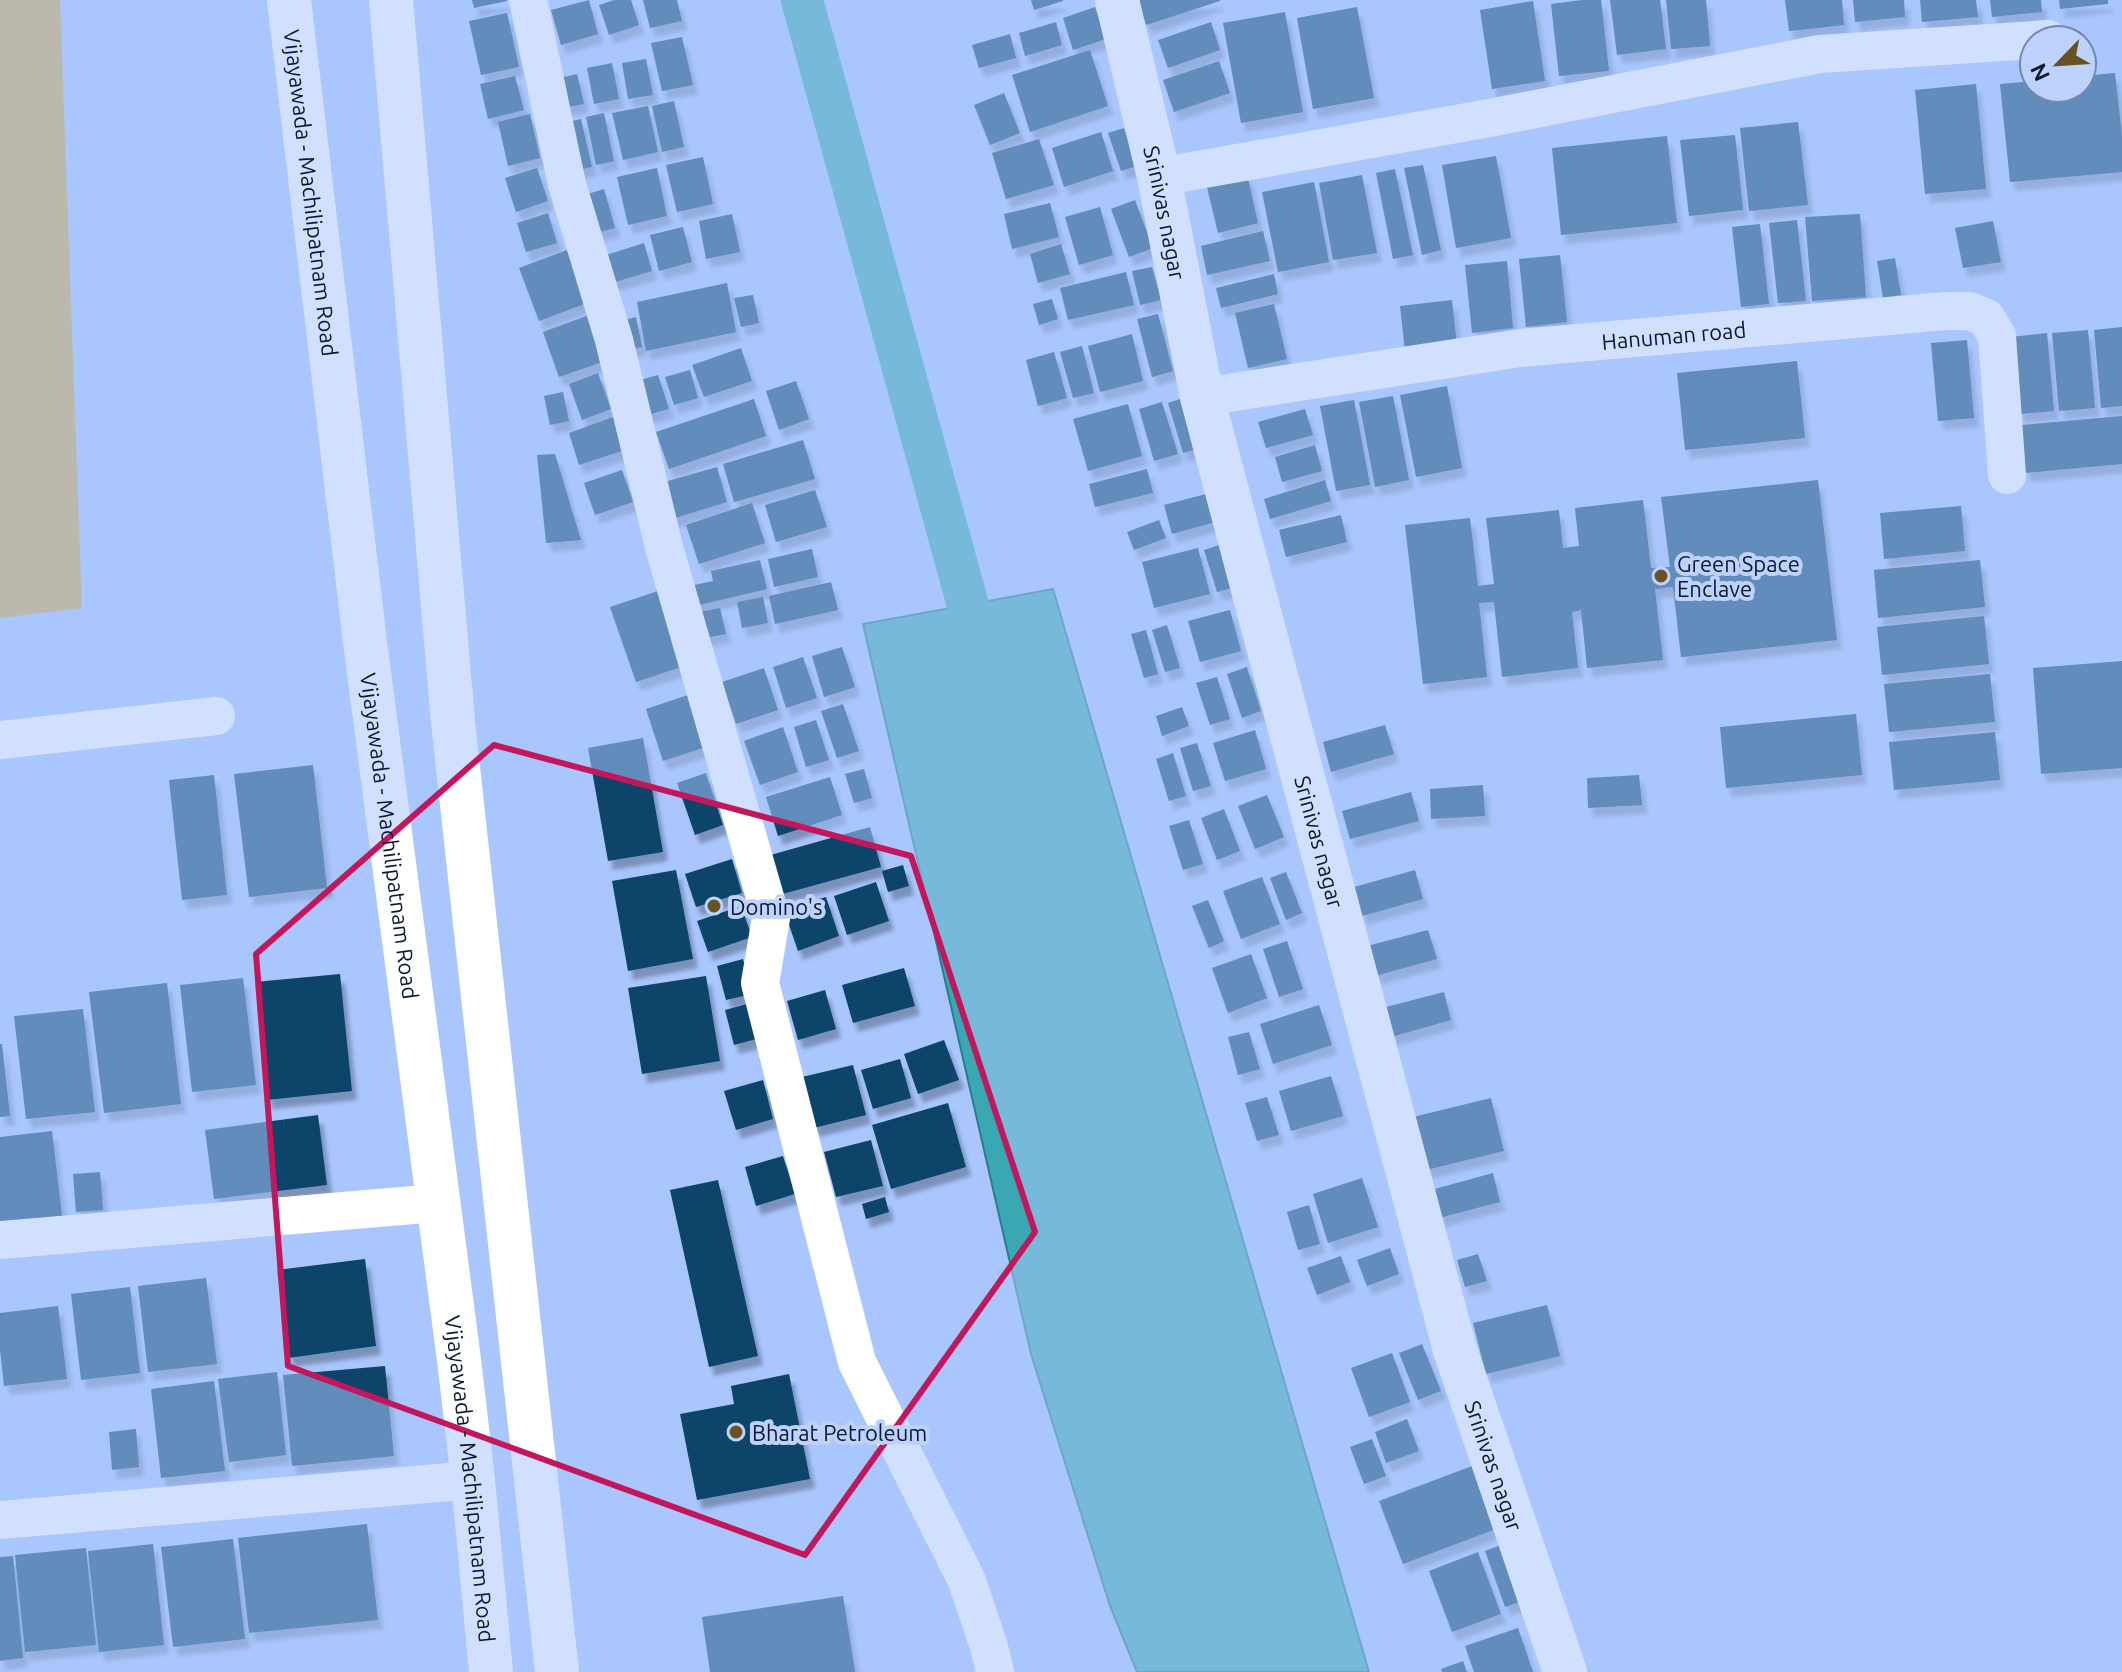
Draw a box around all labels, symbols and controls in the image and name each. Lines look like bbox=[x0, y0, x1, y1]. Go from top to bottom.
north arrow bbox=[2018, 24, 2098, 104]
street label: Vijayawada - Machilipatnam Road bbox=[280, 28, 344, 357]
text: N bbox=[2025, 60, 2054, 85]
street label: Srinivas nagar bbox=[1139, 143, 1191, 282]
street label: Hanuman road bbox=[1600, 316, 1747, 353]
place label: Green Space Enclave bbox=[1677, 551, 1800, 601]
marker: Green Space Enclave bbox=[1652, 567, 1670, 585]
street label: Vijayawada - Machilipatnam Road bbox=[357, 671, 424, 1001]
street label: Srinivas nagar bbox=[1290, 773, 1350, 911]
place label: Domino's bbox=[730, 894, 823, 919]
marker: Domino's bbox=[705, 897, 723, 915]
street label: Vijayawada - Machilipatnam Road bbox=[441, 1314, 501, 1643]
street label: Srinivas nagar bbox=[1461, 1397, 1528, 1534]
place label: Bharat Petroleum bbox=[752, 1420, 927, 1445]
marker: Bharat Petroleum bbox=[727, 1423, 745, 1441]

